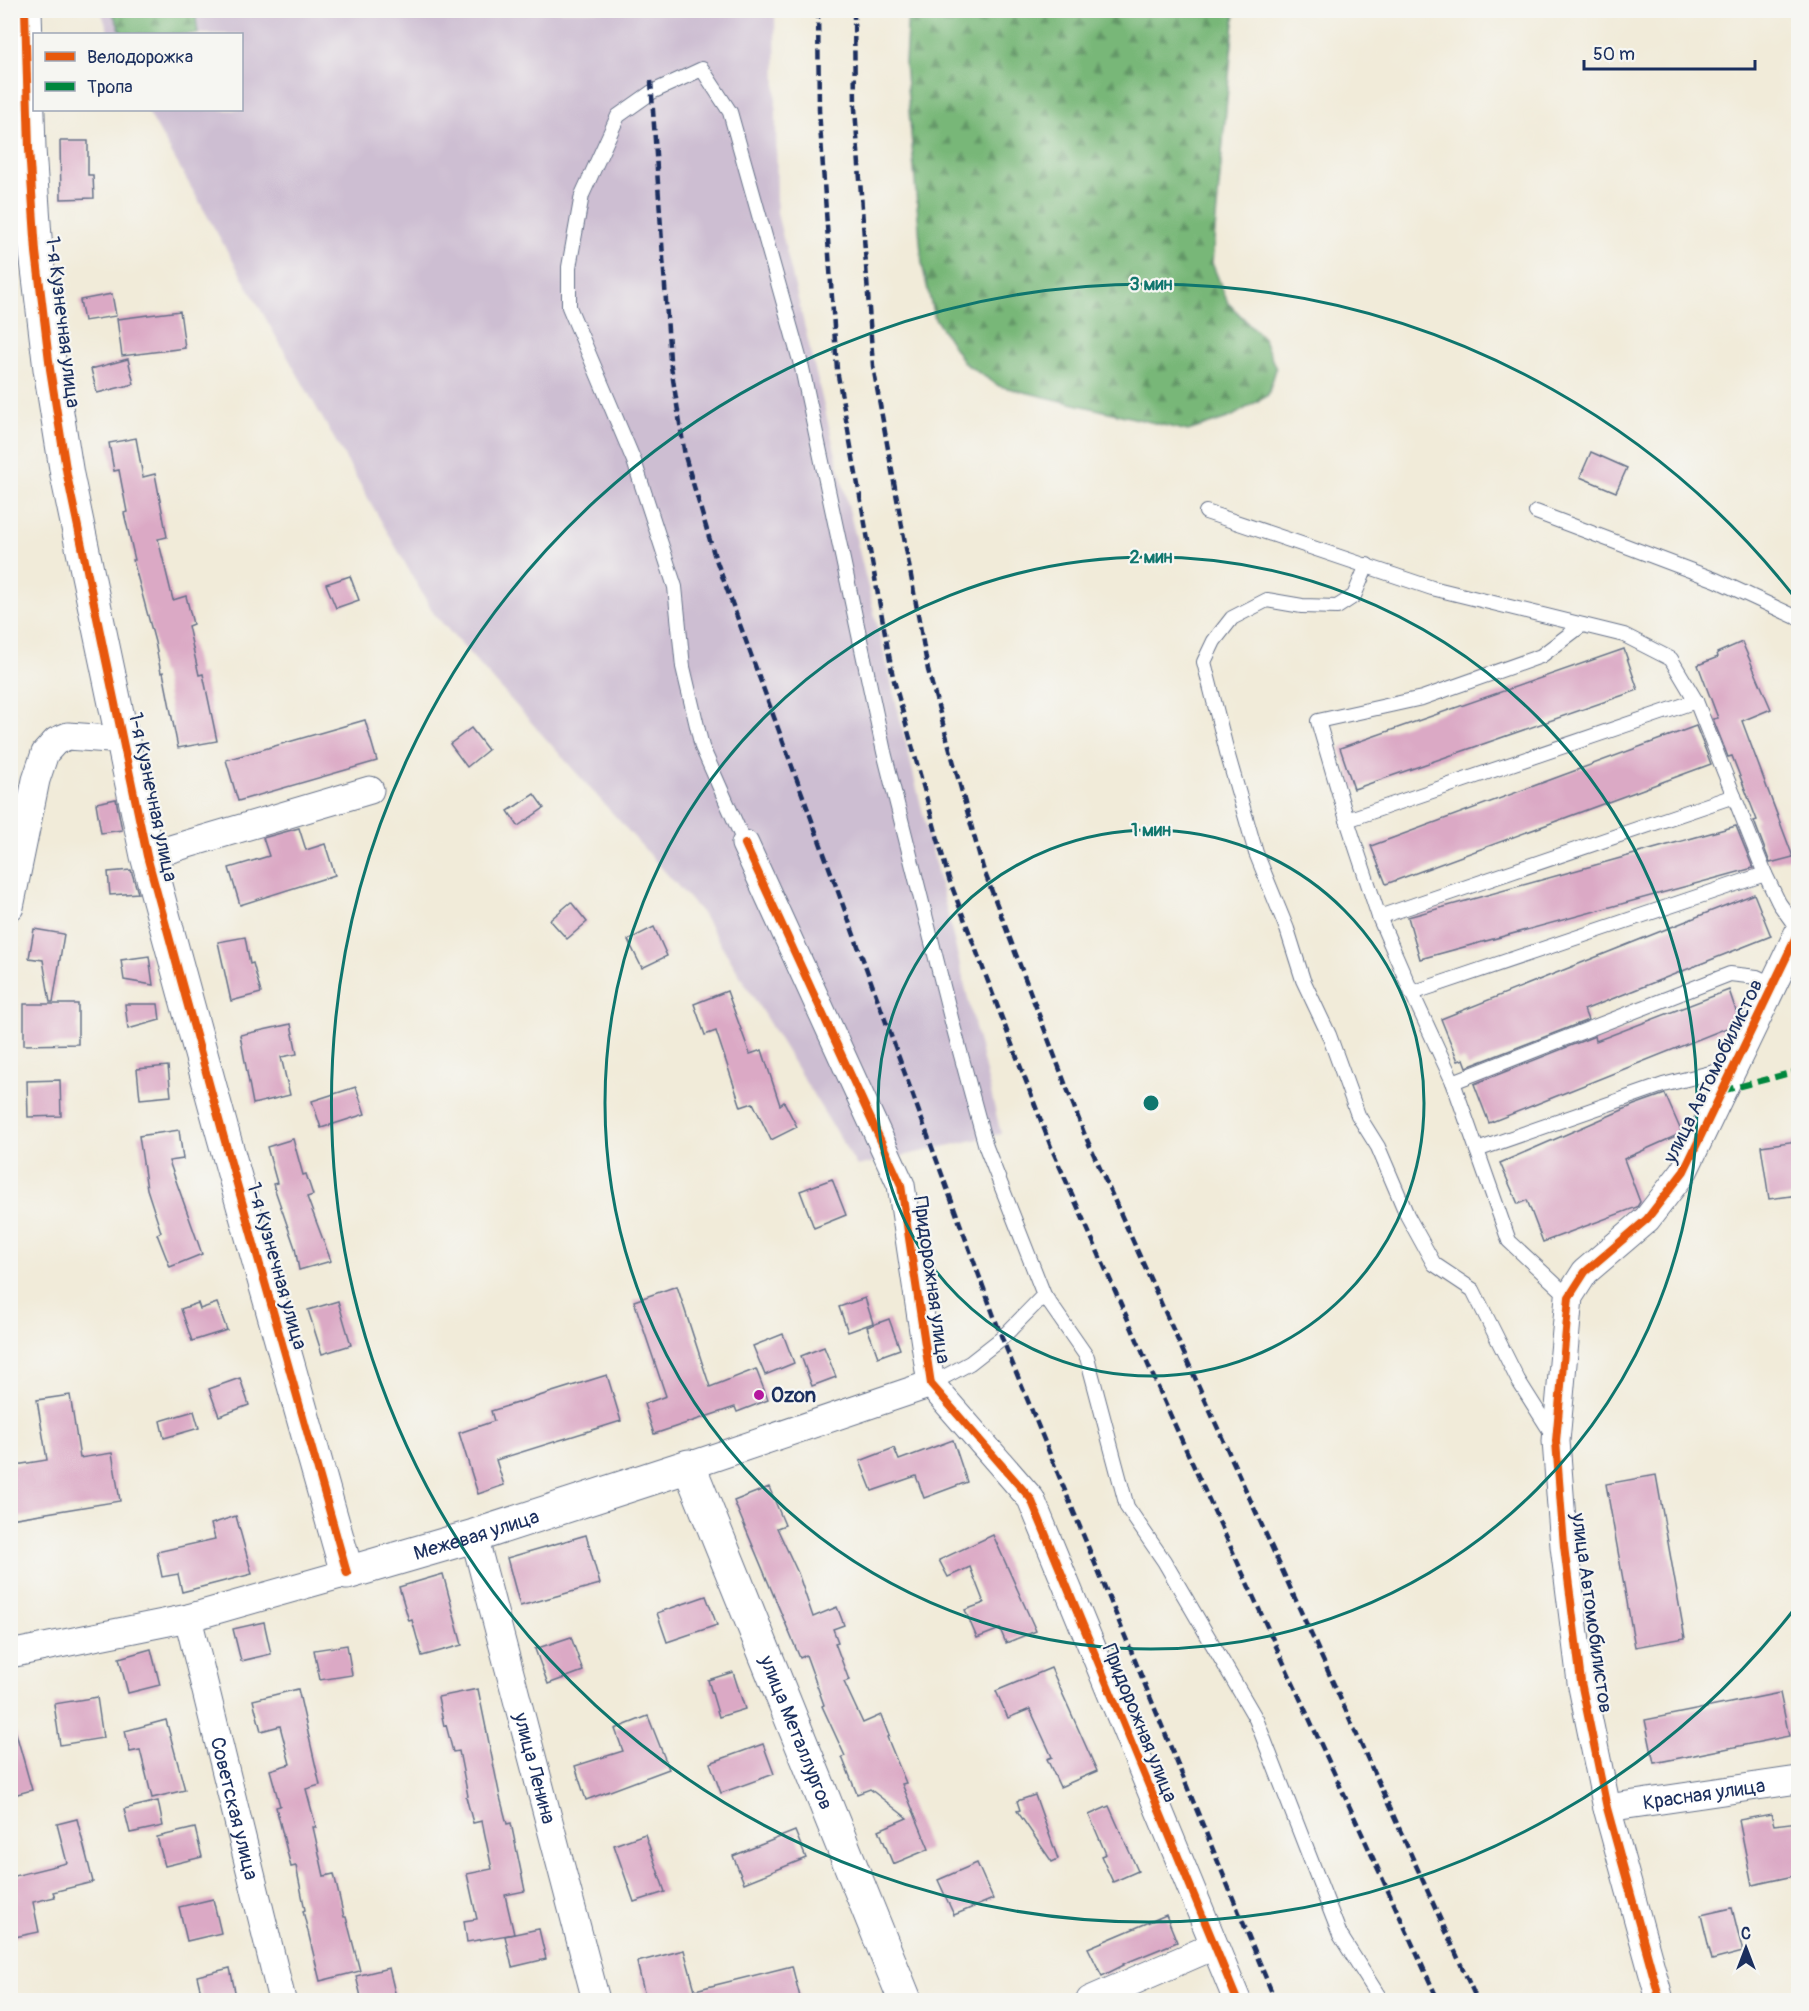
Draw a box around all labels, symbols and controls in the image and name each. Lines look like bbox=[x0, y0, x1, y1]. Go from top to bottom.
legend bbox=[33, 33, 243, 111]
scale bar bbox=[1584, 33, 1755, 71]
text: 50 m bbox=[1593, 43, 1635, 66]
text: Велодорожка bbox=[87, 46, 193, 69]
text: Тропа bbox=[87, 76, 133, 99]
street label: 1-я Кузнечная улица bbox=[40, 235, 86, 409]
text: 3 мин bbox=[1130, 273, 1172, 296]
text: 2 мин bbox=[1130, 546, 1172, 569]
street label: 1-я Кузнечная улица bbox=[123, 710, 183, 884]
text: 1 мин bbox=[1131, 819, 1171, 842]
street label: улица Автомобилистов bbox=[1657, 975, 1768, 1168]
centre of rings bbox=[1141, 1093, 1161, 1113]
street label: 1-я Кузнечная улица bbox=[241, 1180, 313, 1352]
street label: Придорожная улица bbox=[908, 1195, 956, 1365]
place label: Ozon bbox=[771, 1383, 816, 1408]
marker: Ozon bbox=[752, 1388, 766, 1402]
street label: Межевая улица bbox=[411, 1503, 542, 1565]
street label: улица Автомобилистов bbox=[1565, 1510, 1618, 1715]
street label: Придорожная улица bbox=[1097, 1640, 1183, 1806]
street label: улица Металлургов bbox=[754, 1651, 839, 1813]
street label: улица Ленина bbox=[508, 1709, 562, 1827]
street label: Советская улица bbox=[205, 1734, 264, 1882]
street label: Красная улица bbox=[1641, 1772, 1767, 1815]
north arrow bbox=[1716, 1918, 1776, 1978]
text: С bbox=[1741, 1924, 1751, 1944]

